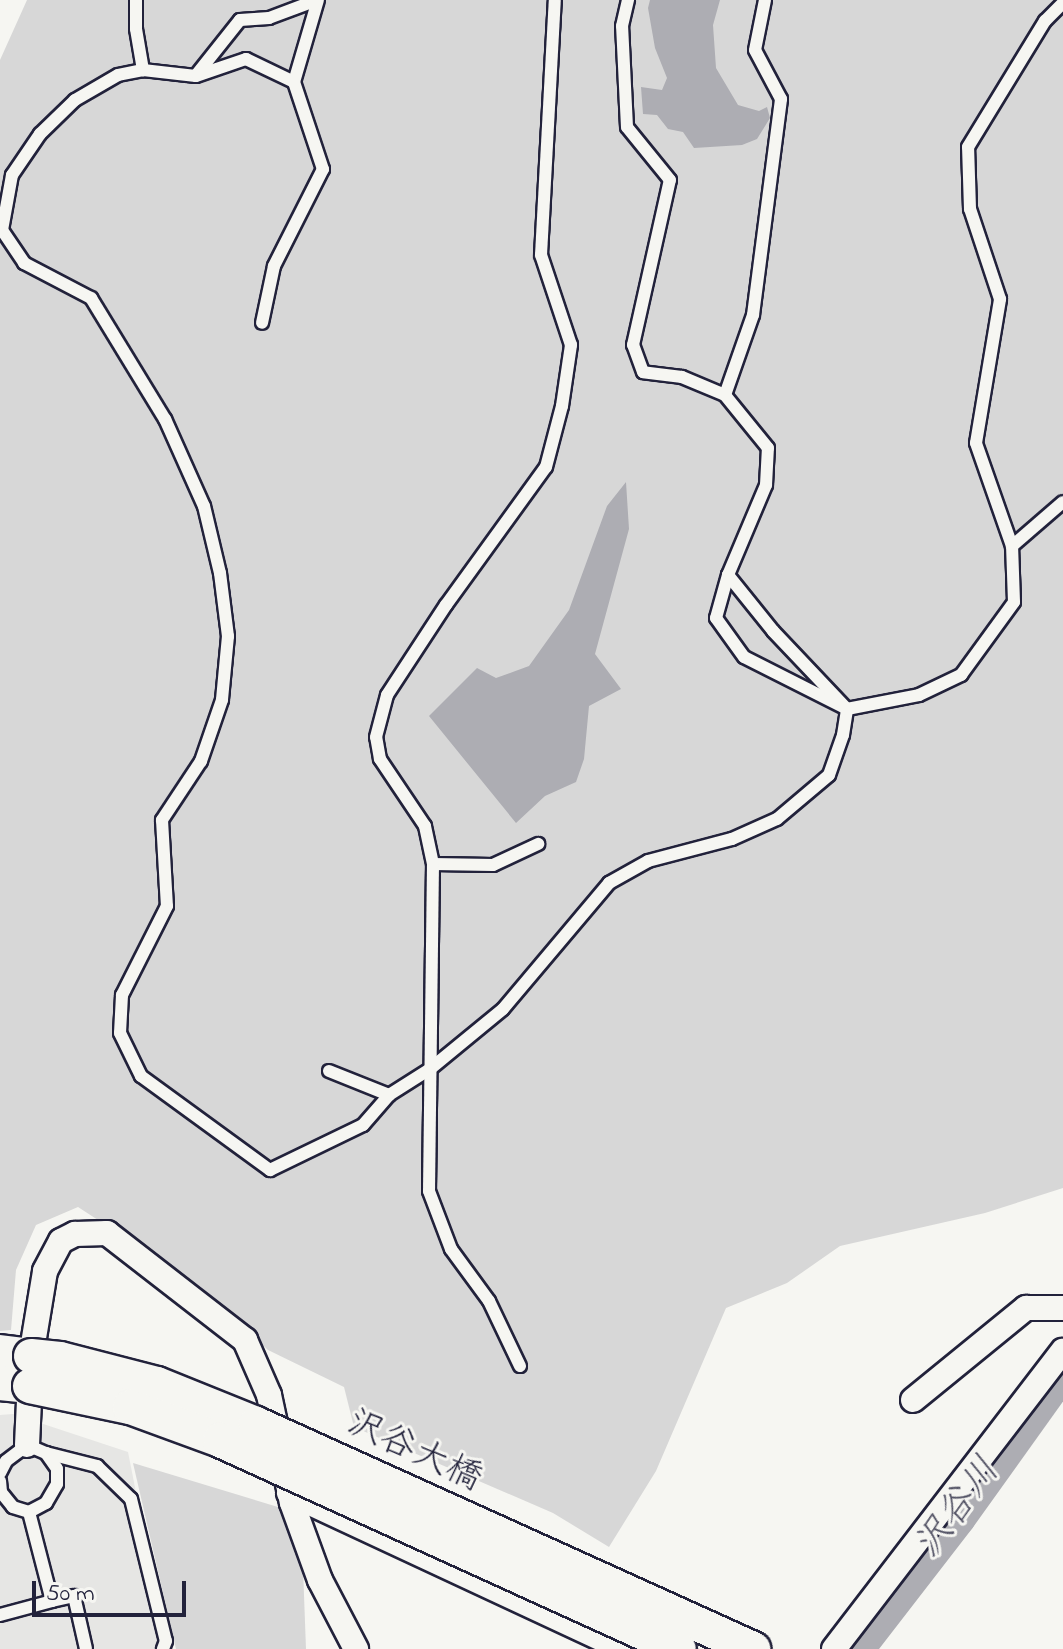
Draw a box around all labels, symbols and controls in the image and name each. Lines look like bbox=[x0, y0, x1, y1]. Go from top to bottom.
street label: 沢谷大橋 bbox=[340, 1402, 488, 1502]
water label: 沢谷川 bbox=[906, 1450, 1012, 1568]
scale bar bbox=[36, 1565, 190, 1615]
text: 50 m bbox=[46, 1577, 95, 1612]

